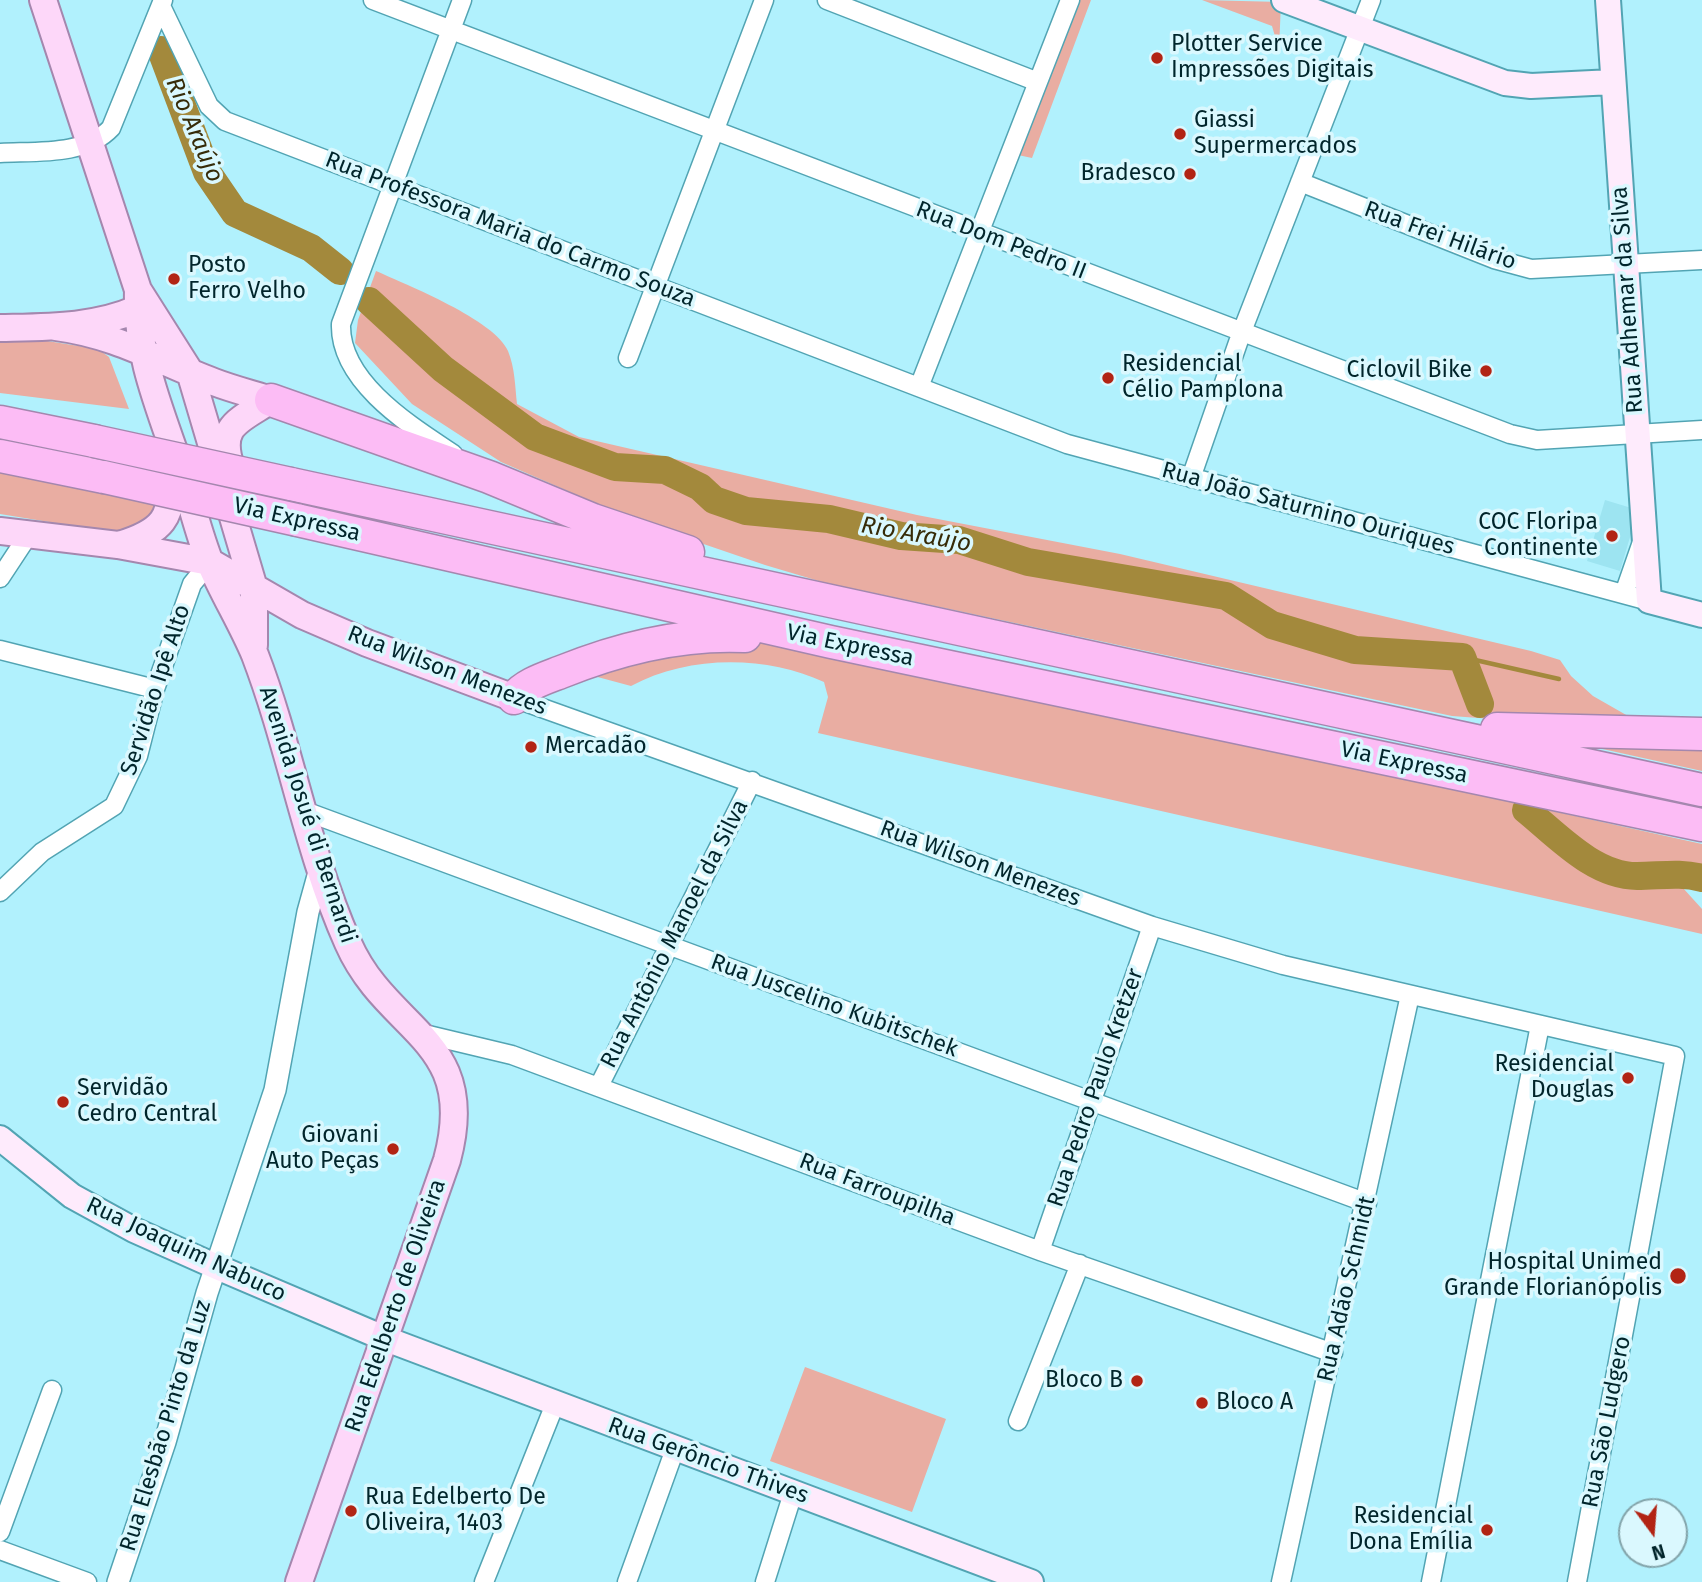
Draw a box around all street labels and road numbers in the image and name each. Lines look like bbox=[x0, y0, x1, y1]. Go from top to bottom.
street label: Rua Professora Maria do Carmo Souza bbox=[321, 146, 699, 314]
street label: Rua Adhemar da Silva bbox=[1606, 186, 1650, 414]
street label: Rua Dom Pedro II bbox=[912, 196, 1090, 286]
street label: Rua Frei Hilário bbox=[1360, 196, 1520, 276]
street label: Rua João Saturnino Ouriques bbox=[1159, 457, 1457, 561]
street label: Via Expressa bbox=[231, 492, 363, 548]
street label: Servidão Ipê Alto bbox=[115, 601, 197, 779]
street label: Via Expressa bbox=[784, 619, 916, 673]
street label: Rua Wilson Menezes bbox=[343, 620, 551, 722]
street label: Avenida Josué di Bernardi bbox=[252, 683, 362, 947]
street label: Via Expressa bbox=[1338, 736, 1470, 790]
street label: Rua Antônio Manoel da Silva bbox=[595, 795, 755, 1073]
street label: Rua Wilson Menezes bbox=[876, 815, 1084, 913]
street label: Rua Juscelino Kubitschek bbox=[707, 948, 961, 1064]
street label: Rua Pedro Paulo Kretzer bbox=[1042, 965, 1150, 1211]
street label: Rua Farroupilha bbox=[795, 1148, 959, 1232]
street label: Rua Edelberto de Oliveira bbox=[340, 1176, 452, 1436]
street label: Rua Joaquim Nabuco bbox=[82, 1192, 290, 1308]
street label: Rua Adão Schmidt bbox=[1312, 1193, 1382, 1385]
street label: Rua Elesbão Pinto da Luz bbox=[115, 1297, 217, 1555]
street label: Rua São Ludgero bbox=[1577, 1334, 1637, 1510]
street label: Rua Gerôncio Thives bbox=[604, 1412, 812, 1510]

